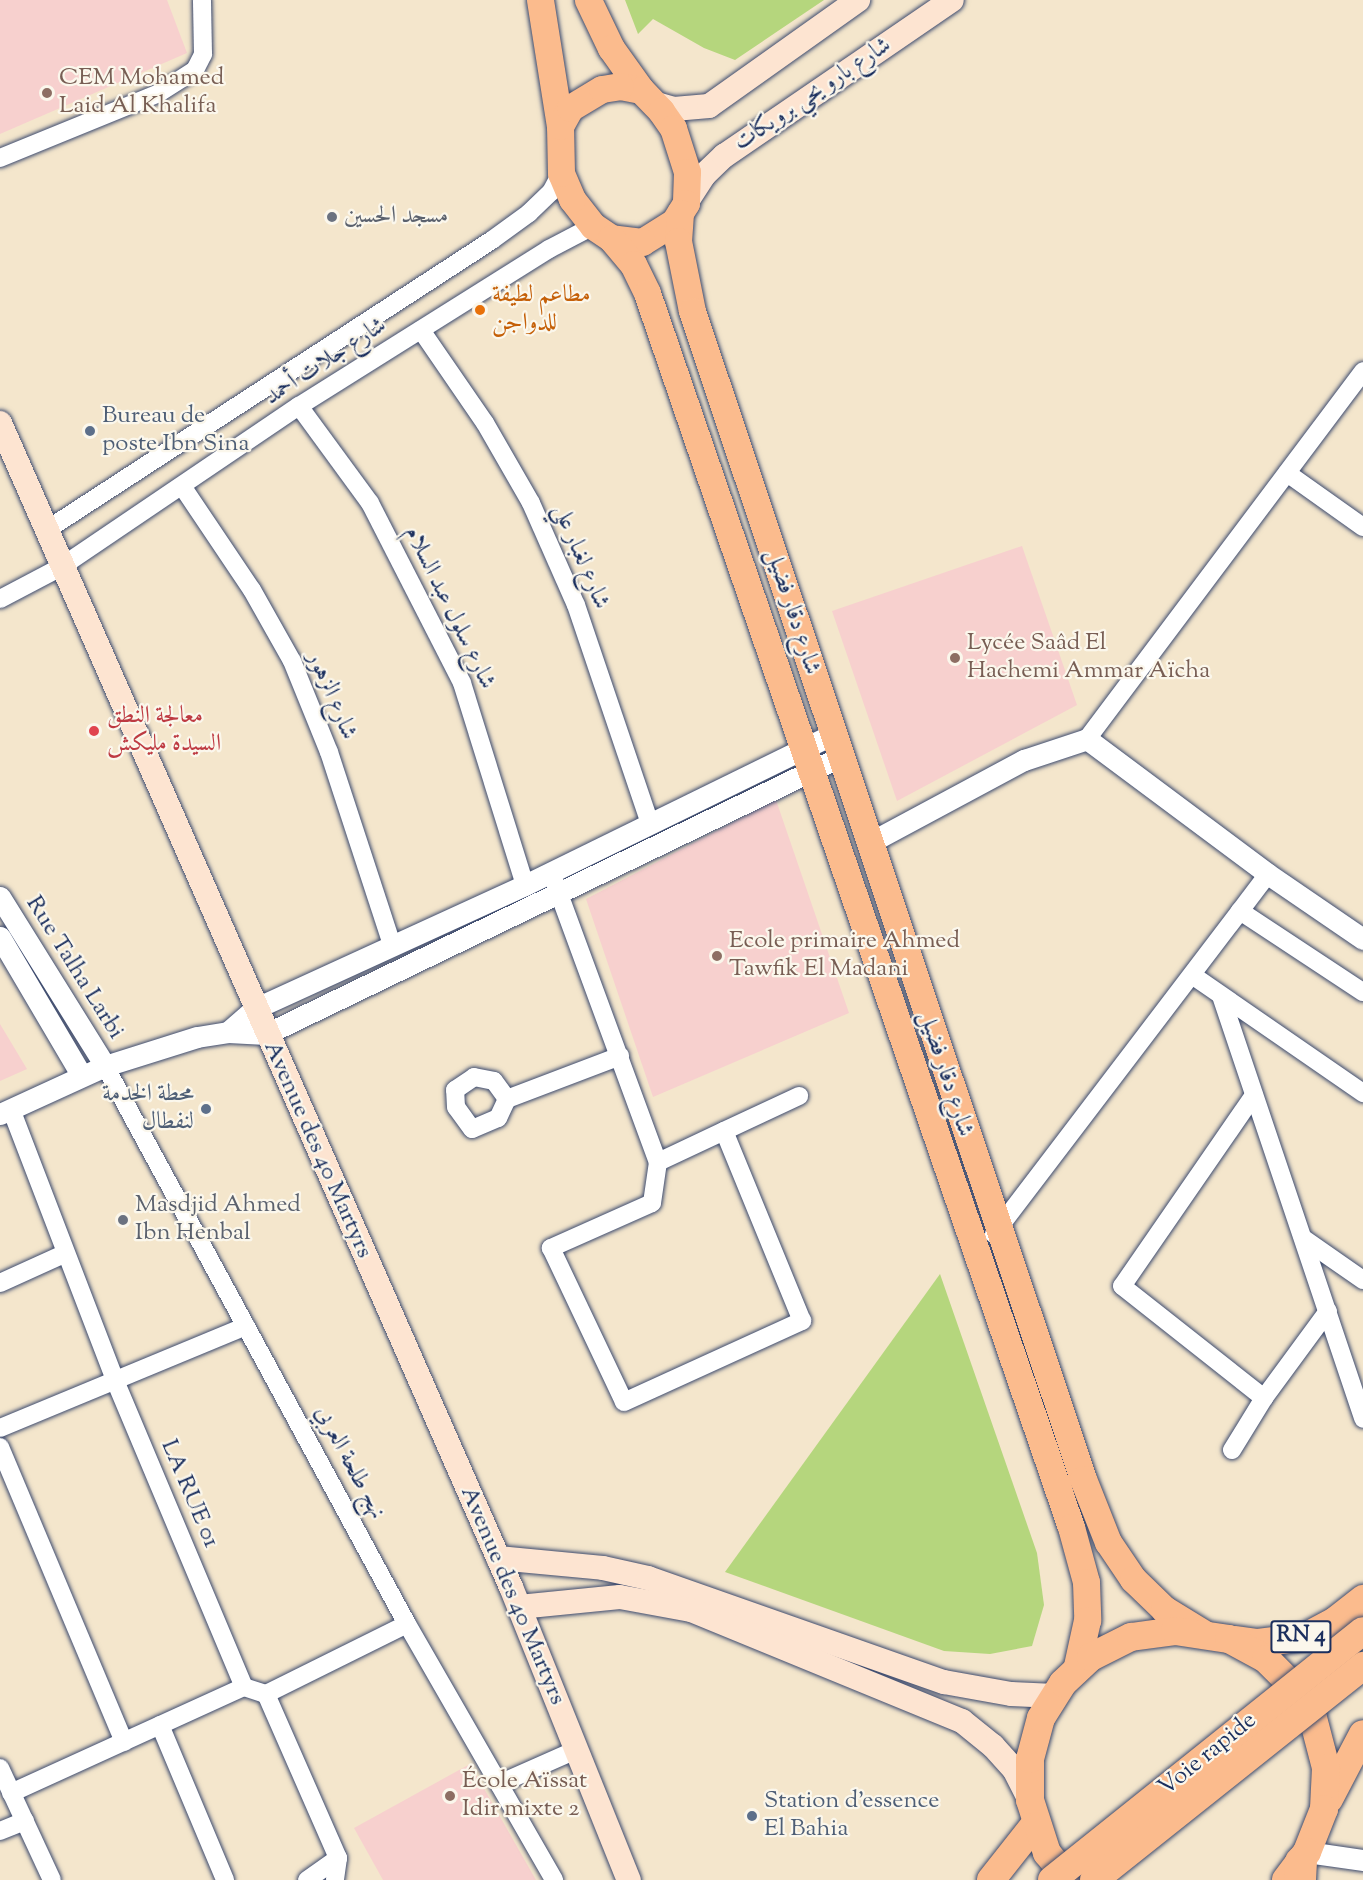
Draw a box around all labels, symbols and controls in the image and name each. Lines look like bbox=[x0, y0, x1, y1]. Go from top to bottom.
street label: شارع بارو يحي برويكات bbox=[729, 32, 897, 158]
place label: CEM Mohamed Laid Al Khalifa bbox=[59, 65, 224, 121]
marker: CEM Mohamed Laid Al Khalifa bbox=[40, 86, 54, 100]
place label: مسجد الحسين bbox=[344, 203, 448, 231]
marker: مسجد الحسين bbox=[325, 210, 339, 224]
place label: مطاعم لطيفة للدواجن bbox=[492, 282, 591, 338]
marker: مطاعم لطيفة للدواجن bbox=[473, 303, 487, 317]
street label: شارع جلات أحمد bbox=[260, 312, 392, 412]
place label: Bureau de poste Ibn Sina bbox=[102, 403, 249, 459]
marker: Bureau de poste Ibn Sina bbox=[83, 424, 97, 438]
street label: شارع لغبار علي bbox=[545, 500, 615, 614]
street label: شارع سلول عبد السلام bbox=[397, 522, 501, 694]
street label: شارع دقار فضيل bbox=[758, 545, 826, 679]
place label: Lycée Saâd El Hachemi Ammar Aïcha bbox=[967, 630, 1210, 686]
street label: شارع الزهور bbox=[300, 648, 362, 744]
marker: Lycée Saâd El Hachemi Ammar Aïcha bbox=[948, 651, 962, 665]
place label: معالجة النطق السيدة مليكش bbox=[107, 703, 221, 759]
marker: معالجة النطق السيدة مليكش bbox=[85, 722, 103, 740]
street label: Rue Talha Larbi bbox=[19, 891, 129, 1045]
place label: Ecole primaire Ahmed Tawfik El Madani bbox=[729, 928, 960, 984]
marker: Ecole primaire Ahmed Tawfik El Madani bbox=[710, 949, 724, 963]
street label: شارع دقار فضيل bbox=[911, 1007, 979, 1141]
street label: Avenue des 40 Martyrs bbox=[256, 1037, 378, 1263]
place label: محطة الخدمة لنفطال bbox=[102, 1081, 194, 1137]
marker: محطة الخدمة لنفطال bbox=[199, 1102, 213, 1116]
place label: Masdjid Ahmed Ibn Henbal bbox=[135, 1192, 301, 1248]
marker: Masdjid Ahmed Ibn Henbal bbox=[116, 1213, 130, 1227]
street label: نهج طلحة العربي bbox=[307, 1401, 391, 1525]
street label: LA RUE 01 bbox=[153, 1436, 225, 1552]
street label: Avenue des 40 Martyrs bbox=[453, 1482, 571, 1710]
road number: RN 4 bbox=[1270, 1618, 1332, 1656]
street label: Voie rapide bbox=[1153, 1707, 1263, 1803]
place label: École Aïssat Idir mixte 2 bbox=[462, 1768, 587, 1824]
place label: Station d'essence El Bahia bbox=[764, 1788, 939, 1844]
marker: École Aïssat Idir mixte 2 bbox=[443, 1789, 457, 1803]
marker: Station d'essence El Bahia bbox=[745, 1809, 759, 1823]

